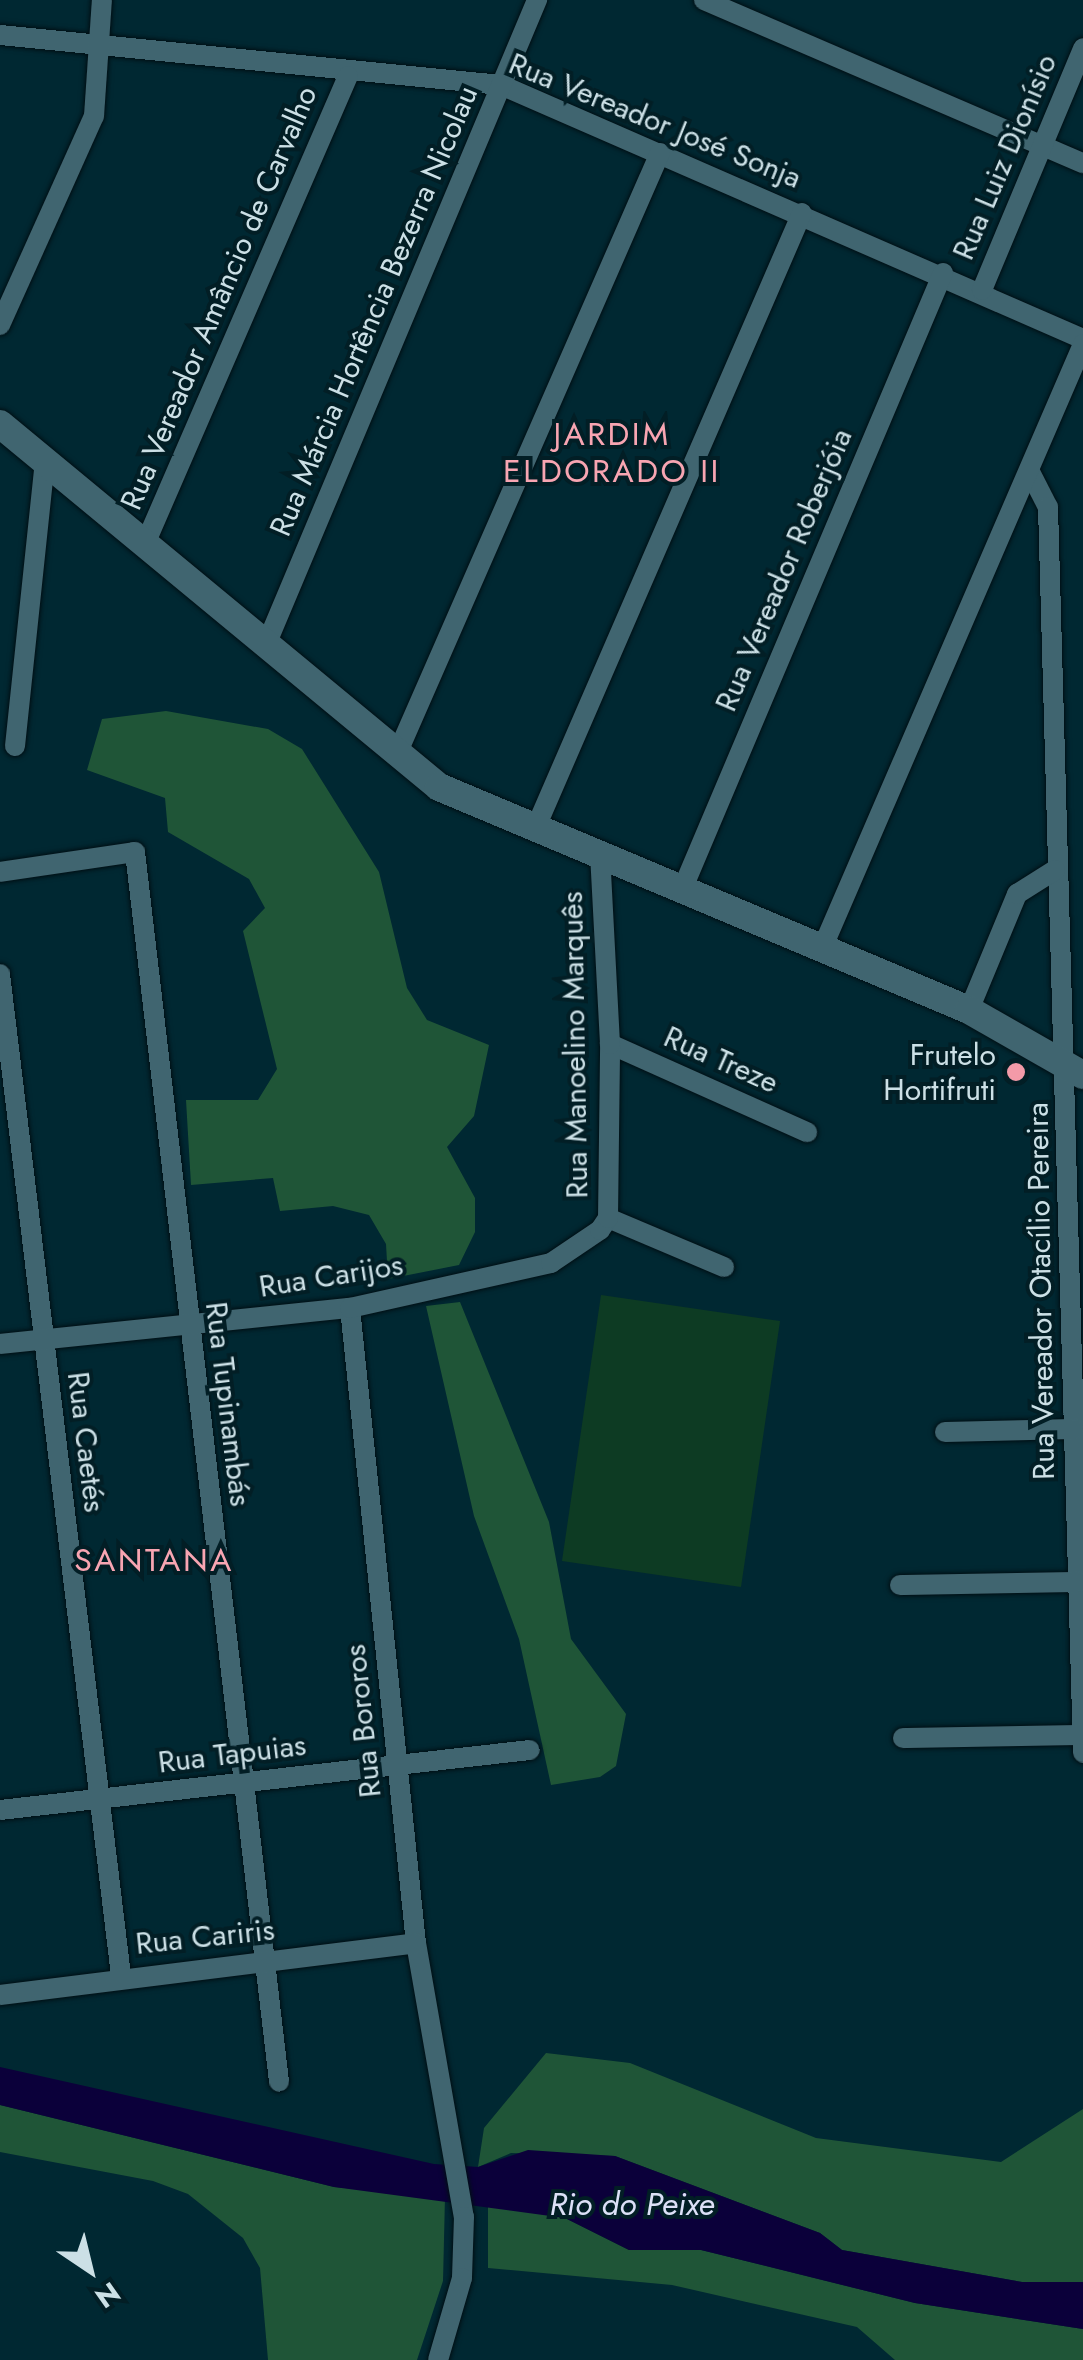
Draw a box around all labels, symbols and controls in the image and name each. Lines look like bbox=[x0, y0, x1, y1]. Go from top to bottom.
street label: Rua Vereador José Sonja bbox=[504, 46, 806, 196]
street label: Rua Luiz Dionísio bbox=[946, 49, 1064, 265]
street label: Rua Márcia Hortência Bezerra Nicolau bbox=[263, 80, 485, 542]
street label: Rua Vereador Amâncio de Carvalho bbox=[113, 81, 325, 515]
district label: JARDIM ELDORADO II bbox=[503, 416, 721, 491]
street label: Rua Vereador Roberjóia bbox=[708, 423, 860, 717]
street label: Rua Manoelino Marquês bbox=[554, 891, 596, 1199]
street label: Rua Treze bbox=[658, 1019, 784, 1101]
place label: Frutelo Hortifruti bbox=[883, 1037, 996, 1108]
marker: Frutelo Hortifruti bbox=[1005, 1061, 1027, 1083]
street label: Rua Vereador Otacílio Pereira bbox=[1020, 1102, 1062, 1480]
street label: Rua Carijos bbox=[257, 1247, 405, 1305]
street label: Rua Tupinambás bbox=[198, 1300, 258, 1508]
street label: Rua Caetés bbox=[60, 1370, 112, 1514]
district label: SANTANA bbox=[74, 1541, 234, 1579]
street label: Rua Bororos bbox=[337, 1643, 389, 1799]
street label: Rua Tapuias bbox=[156, 1727, 308, 1781]
street label: Rua Cariris bbox=[134, 1912, 276, 1962]
water label: Rio do Peixe bbox=[549, 2185, 715, 2223]
north arrow bbox=[40, 2220, 140, 2320]
text: N bbox=[87, 2272, 128, 2318]

